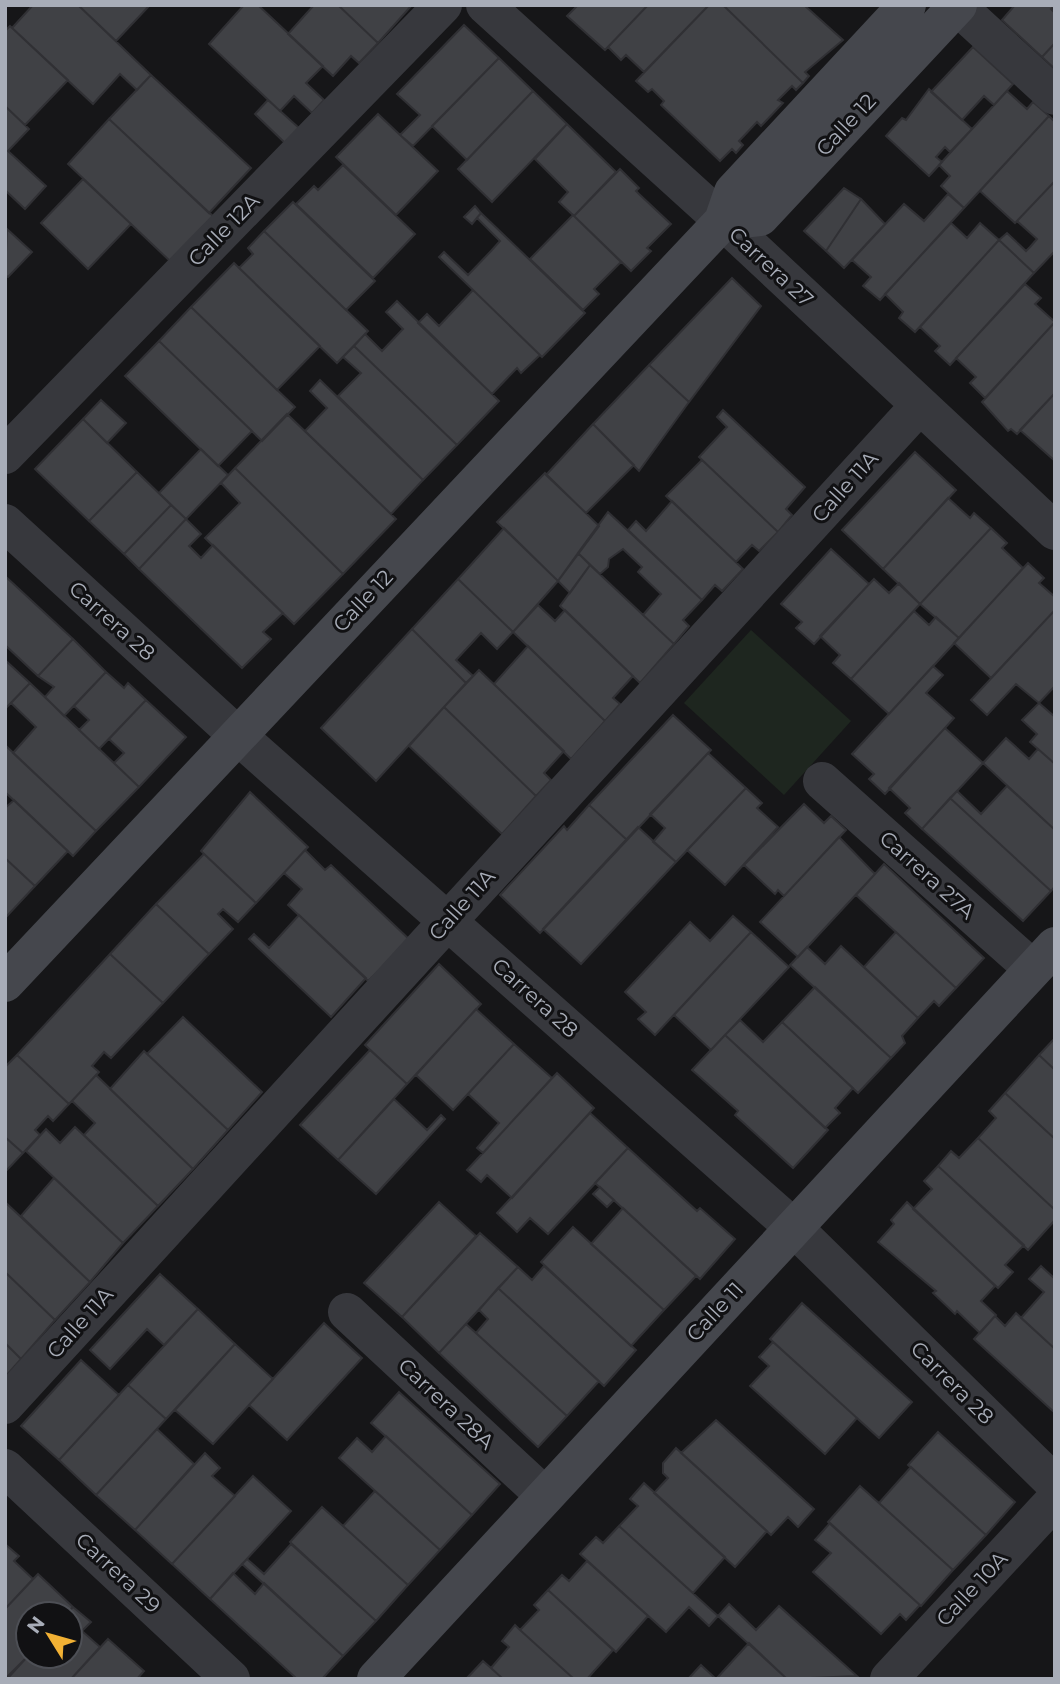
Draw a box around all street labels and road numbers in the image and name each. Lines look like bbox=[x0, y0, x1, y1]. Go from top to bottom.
street label: Calle 12 bbox=[811, 88, 881, 161]
street label: Calle 12A bbox=[183, 188, 265, 271]
street label: Carrera 27 bbox=[724, 221, 819, 312]
street label: Calle 11A bbox=[806, 445, 884, 527]
street label: Calle 12 bbox=[328, 564, 398, 637]
street label: Carrera 28 bbox=[64, 576, 160, 666]
street label: Carrera 27A bbox=[875, 825, 981, 925]
street label: Calle 11A bbox=[423, 863, 501, 945]
street label: Carrera 28 bbox=[487, 953, 583, 1043]
street label: Calle 11 bbox=[681, 1277, 748, 1346]
street label: Calle 11A bbox=[41, 1281, 119, 1363]
street label: Carrera 28 bbox=[906, 1336, 999, 1429]
street label: Carrera 28A bbox=[393, 1353, 500, 1455]
street label: Carrera 29 bbox=[71, 1527, 166, 1618]
street label: Calle 10A bbox=[931, 1545, 1013, 1631]

